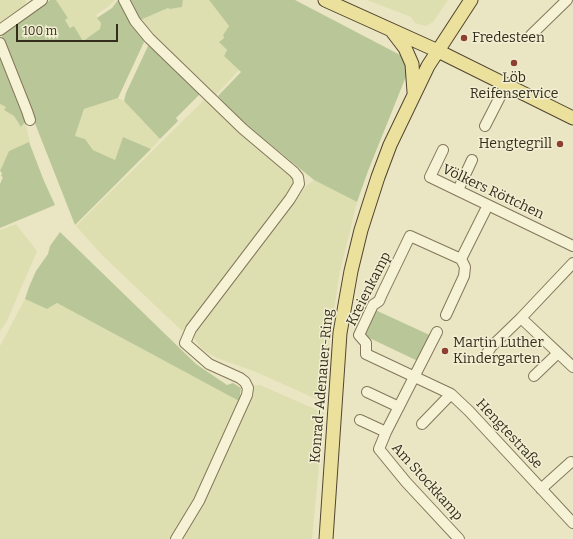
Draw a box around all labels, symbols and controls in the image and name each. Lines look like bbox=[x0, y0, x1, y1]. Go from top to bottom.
scale bar bbox=[18, 16, 120, 42]
text: 100 m bbox=[23, 24, 57, 38]
place label: Fredesteen bbox=[472, 30, 545, 46]
marker: Fredesteen bbox=[459, 33, 469, 43]
marker: Löb Reifenservice bbox=[509, 58, 519, 68]
place label: Löb Reifenservice bbox=[470, 70, 558, 102]
place label: Hengtegrill bbox=[478, 136, 552, 152]
marker: Hengtegrill bbox=[555, 139, 565, 149]
street label: Völkers Röttchen bbox=[439, 161, 547, 223]
street label: Kreienkamp bbox=[343, 249, 395, 329]
street label: Konrad-Adenauer-Ring bbox=[307, 308, 337, 464]
place label: Martin Luther Kindergarten bbox=[453, 335, 544, 368]
marker: Martin Luther Kindergarten bbox=[440, 346, 450, 356]
street label: Hengtestraße bbox=[472, 396, 546, 472]
street label: Am Stockkamp bbox=[388, 440, 466, 524]

